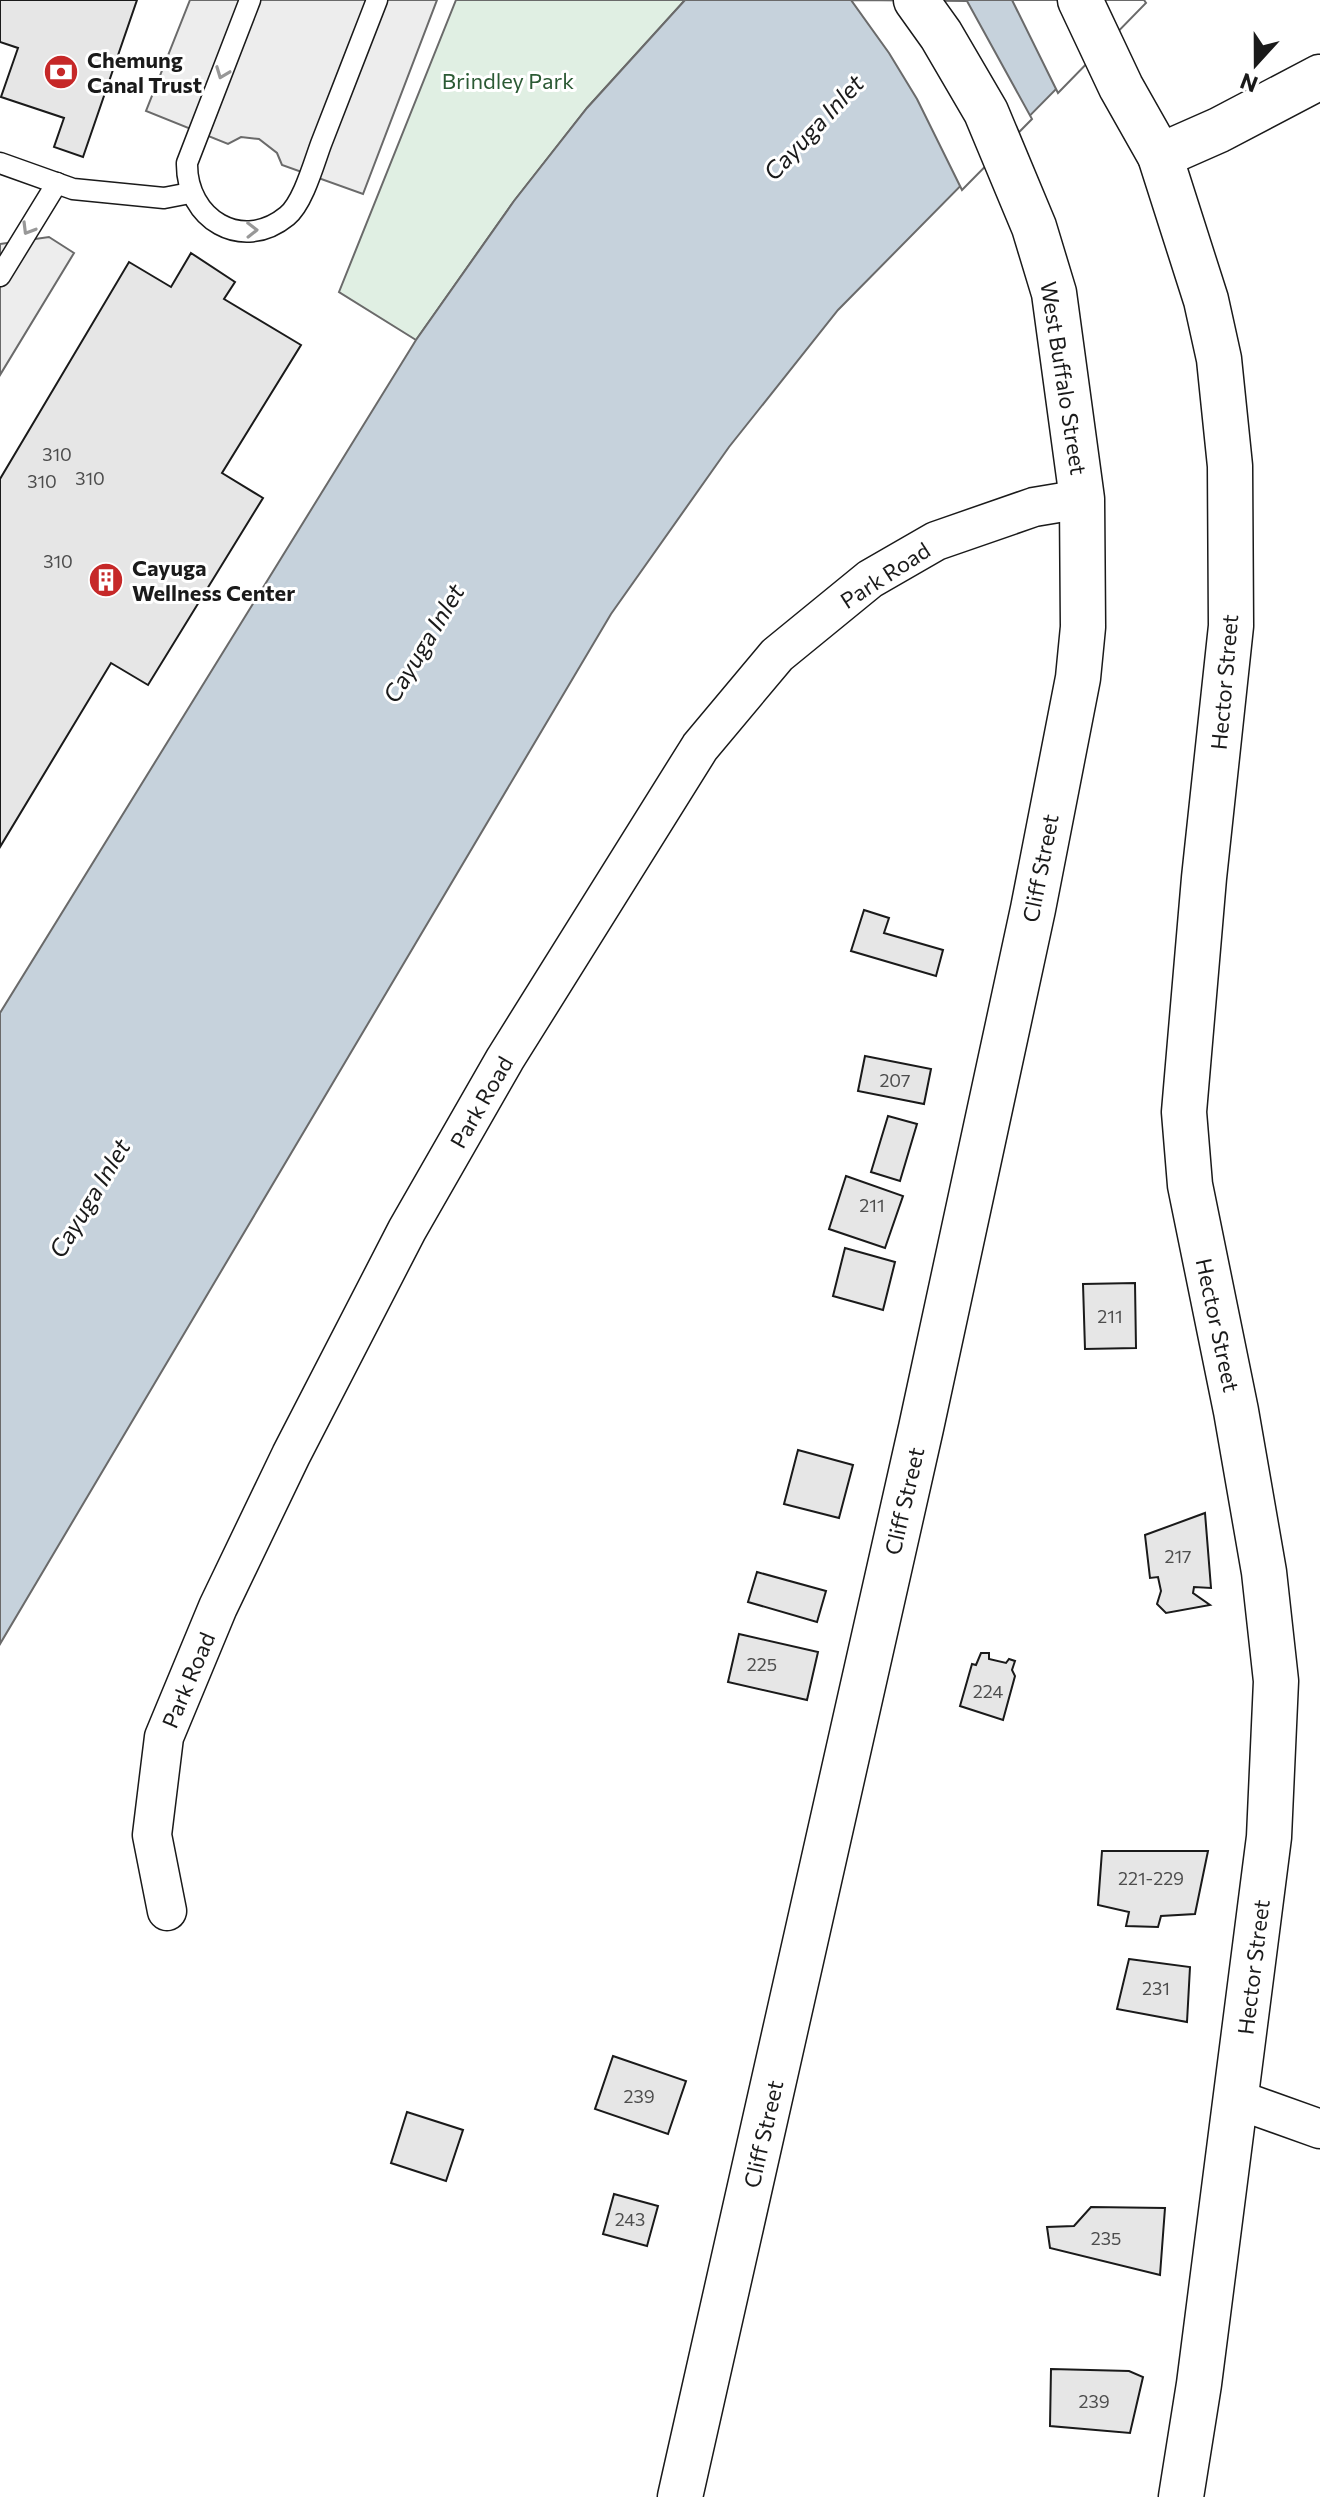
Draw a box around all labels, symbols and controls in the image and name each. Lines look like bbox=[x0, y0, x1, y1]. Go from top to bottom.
north arrow bbox=[1216, 24, 1296, 104]
place label: Chemung Canal Trust bbox=[87, 46, 202, 98]
bank icon: Chemung Canal Trust bbox=[42, 53, 80, 91]
one-way arrow bbox=[215, 65, 232, 79]
park label: Brindley Park bbox=[442, 67, 574, 94]
water label: Cayuga Inlet bbox=[757, 68, 870, 186]
text: N bbox=[1236, 68, 1261, 99]
one-way arrow bbox=[23, 220, 38, 235]
one-way arrow bbox=[246, 221, 259, 239]
street label: West Buffalo Street bbox=[1035, 279, 1093, 477]
house number: 310 bbox=[42, 443, 72, 465]
house number: 310 bbox=[75, 467, 105, 489]
house number: 310 bbox=[27, 470, 57, 492]
street label: Park Road bbox=[835, 536, 935, 614]
house number: 310 bbox=[43, 550, 73, 572]
place label: Cayuga Wellness Center bbox=[132, 554, 295, 606]
building icon: Cayuga Wellness Center bbox=[87, 561, 125, 599]
water label: Cayuga Inlet bbox=[376, 577, 470, 708]
street label: Hector Street bbox=[1205, 613, 1243, 751]
street label: Cliff Street bbox=[1016, 812, 1064, 924]
street label: Park Road bbox=[444, 1051, 518, 1153]
house number: 207 bbox=[879, 1069, 911, 1091]
water label: Cayuga Inlet bbox=[42, 1132, 136, 1263]
house number: 211 bbox=[859, 1194, 885, 1216]
street label: Hector Street bbox=[1191, 1256, 1245, 1394]
house number: 211 bbox=[1097, 1305, 1123, 1327]
street label: Cliff Street bbox=[879, 1445, 929, 1557]
house number: 217 bbox=[1164, 1545, 1192, 1567]
street label: Park Road bbox=[156, 1628, 220, 1732]
house number: 225 bbox=[747, 1653, 777, 1675]
house number: 224 bbox=[973, 1680, 1003, 1702]
house number: 221-229 bbox=[1118, 1867, 1184, 1889]
street label: Hector Street bbox=[1231, 1898, 1275, 2036]
house number: 231 bbox=[1142, 1977, 1170, 1999]
street label: Cliff Street bbox=[738, 2078, 788, 2190]
house number: 239 bbox=[623, 2085, 655, 2107]
house number: 243 bbox=[615, 2208, 645, 2230]
house number: 235 bbox=[1091, 2227, 1121, 2249]
house number: 239 bbox=[1078, 2390, 1110, 2412]

